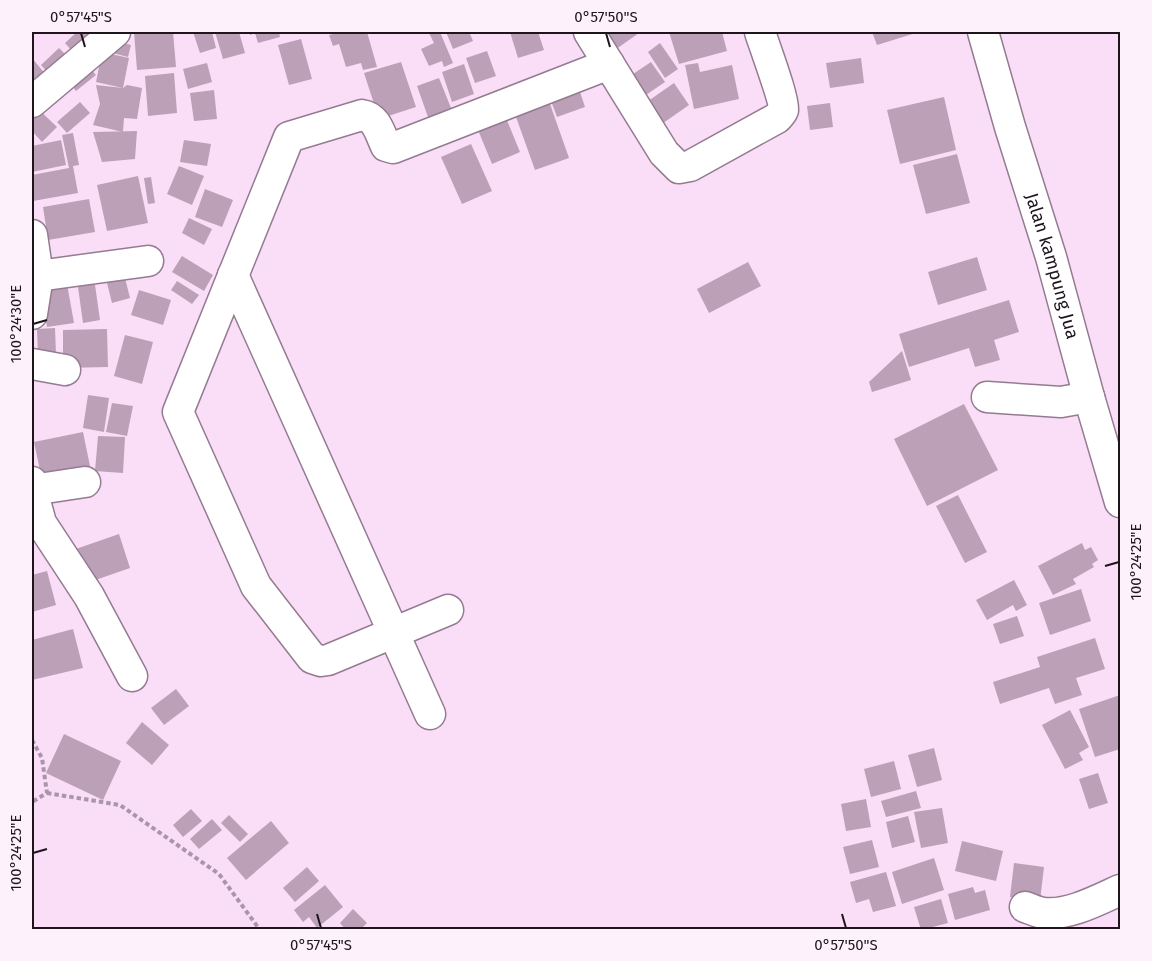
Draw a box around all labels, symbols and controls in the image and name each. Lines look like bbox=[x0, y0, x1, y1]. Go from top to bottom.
text: 0°57'45"S bbox=[50, 8, 112, 26]
text: 0°57'50"S bbox=[574, 8, 638, 26]
street label: Jalan kampung Jua bbox=[1020, 190, 1084, 342]
text: 100°24'30"E bbox=[7, 285, 25, 363]
text: 100°24'25"E bbox=[1127, 523, 1145, 601]
text: 100°24'25"E bbox=[7, 814, 25, 892]
text: 0°57'45"S bbox=[290, 936, 352, 954]
text: 0°57'50"S bbox=[814, 936, 878, 954]

